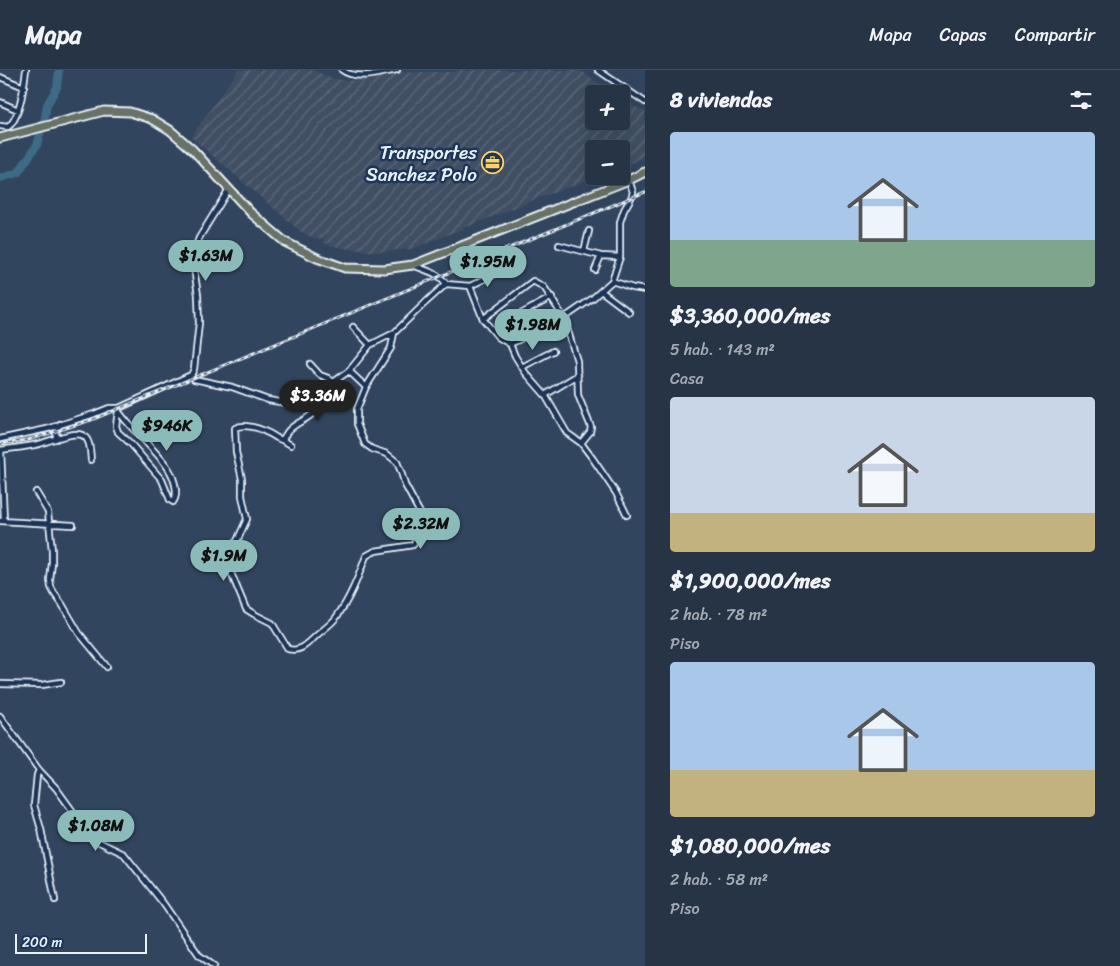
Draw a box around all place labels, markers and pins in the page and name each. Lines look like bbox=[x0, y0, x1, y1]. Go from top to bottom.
place label: Transportes Sanchez Polo bbox=[366, 136, 477, 191]
office icon: Transportes Sanchez Polo bbox=[481, 151, 505, 175]
pin: $1.63M bbox=[165, 240, 247, 282]
pin: $1.95M bbox=[447, 246, 529, 288]
pin: $1.98M bbox=[492, 308, 574, 351]
pin: $3.36M bbox=[277, 380, 359, 422]
pin: $946K bbox=[132, 410, 202, 452]
pin: $2.32M bbox=[380, 508, 462, 550]
pin: $1.9M bbox=[189, 540, 259, 582]
pin: $1.08M bbox=[55, 810, 137, 852]

